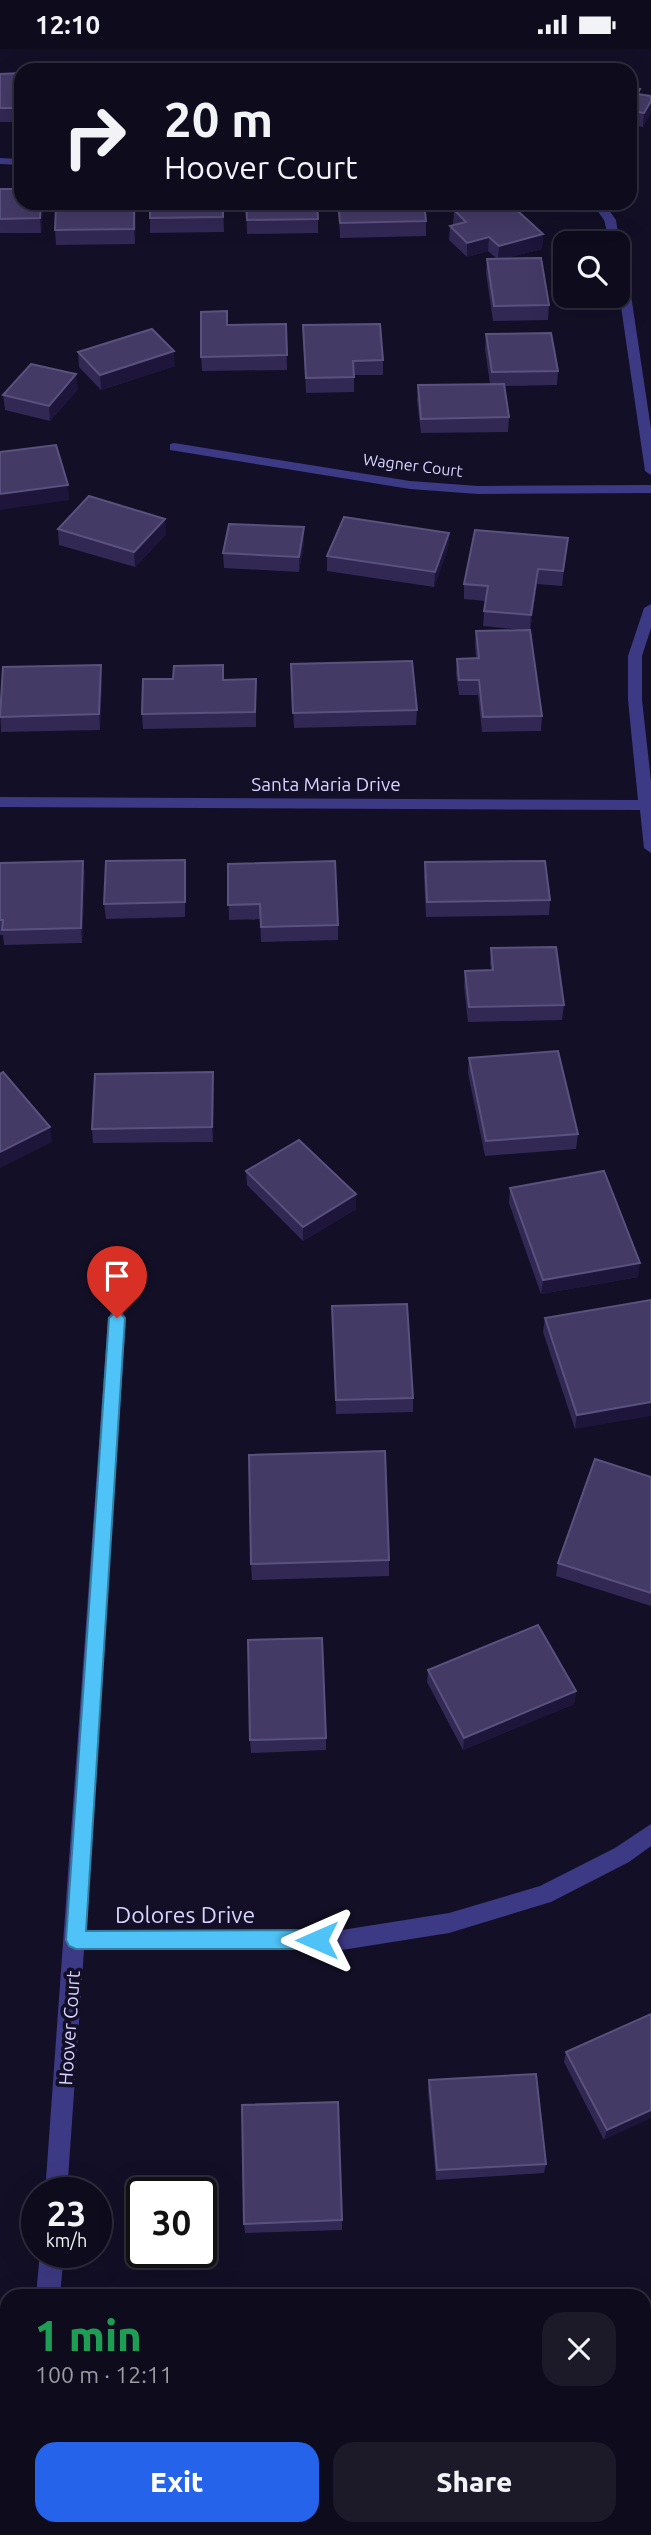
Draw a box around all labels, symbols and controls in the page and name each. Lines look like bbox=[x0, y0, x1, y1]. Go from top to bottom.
text: 12:10 bbox=[35, 10, 100, 39]
icon: right bbox=[49, 91, 140, 182]
text: 20 m bbox=[164, 91, 273, 146]
text: Hoover Court bbox=[164, 149, 358, 185]
map controls bbox=[553, 231, 630, 308]
button: search bbox=[553, 231, 630, 308]
street label: Wagner Court bbox=[362, 450, 465, 480]
street label: Santa Maria Drive bbox=[251, 773, 401, 795]
pin bbox=[87, 1246, 147, 1318]
icon: arrive bbox=[98, 1257, 136, 1295]
street label: Dolores Drive bbox=[115, 1902, 255, 1927]
position arrow bbox=[280, 1903, 354, 1977]
street label: Hoover Court bbox=[54, 1969, 84, 2086]
speed limit sign: 30 bbox=[126, 2177, 217, 2268]
text: 23 bbox=[47, 2193, 86, 2233]
text: km/h bbox=[46, 2230, 87, 2250]
text: 1 min bbox=[35, 2312, 142, 2359]
button: close bbox=[542, 2312, 616, 2386]
text: 100 m · 12:11 bbox=[35, 2362, 173, 2387]
button: Exit bbox=[35, 2442, 319, 2522]
button: Share bbox=[333, 2442, 616, 2522]

